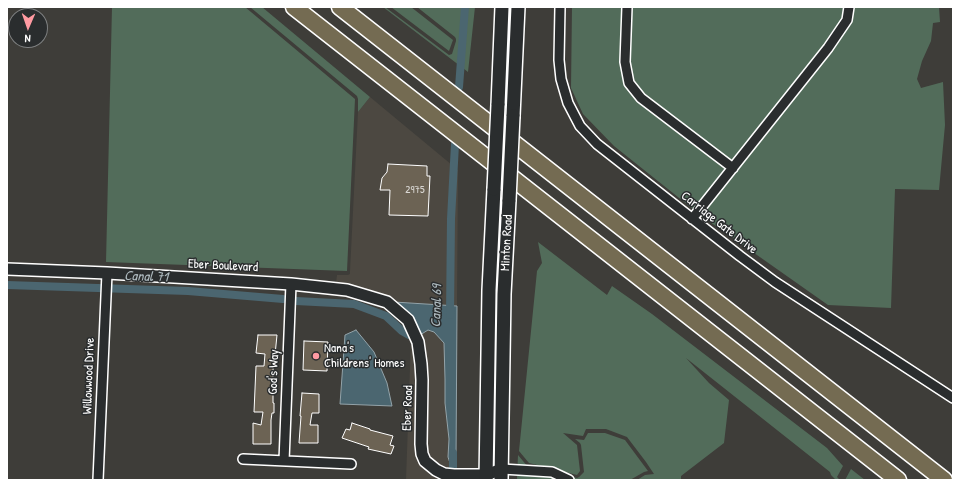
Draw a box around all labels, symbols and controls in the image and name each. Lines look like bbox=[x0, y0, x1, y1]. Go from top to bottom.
north arrow bbox=[8, 8, 48, 48]
text: N bbox=[24, 32, 31, 46]
house number: 2975 bbox=[405, 183, 425, 197]
street label: Carriage Gate Drive bbox=[678, 188, 760, 258]
street label: Minton Road bbox=[498, 214, 516, 272]
street label: Eber Boulevard bbox=[187, 256, 259, 276]
water label: Canal 71 bbox=[124, 268, 168, 286]
water label: Canal 69 bbox=[428, 284, 446, 328]
street label: Willowwood Drive bbox=[80, 337, 98, 415]
place label: Nana's Childrens' Homes bbox=[324, 341, 405, 372]
street label: God's Way bbox=[265, 349, 283, 395]
marker: Nana's Childrens' Homes bbox=[311, 351, 321, 361]
street label: Eber Road bbox=[399, 385, 417, 431]

